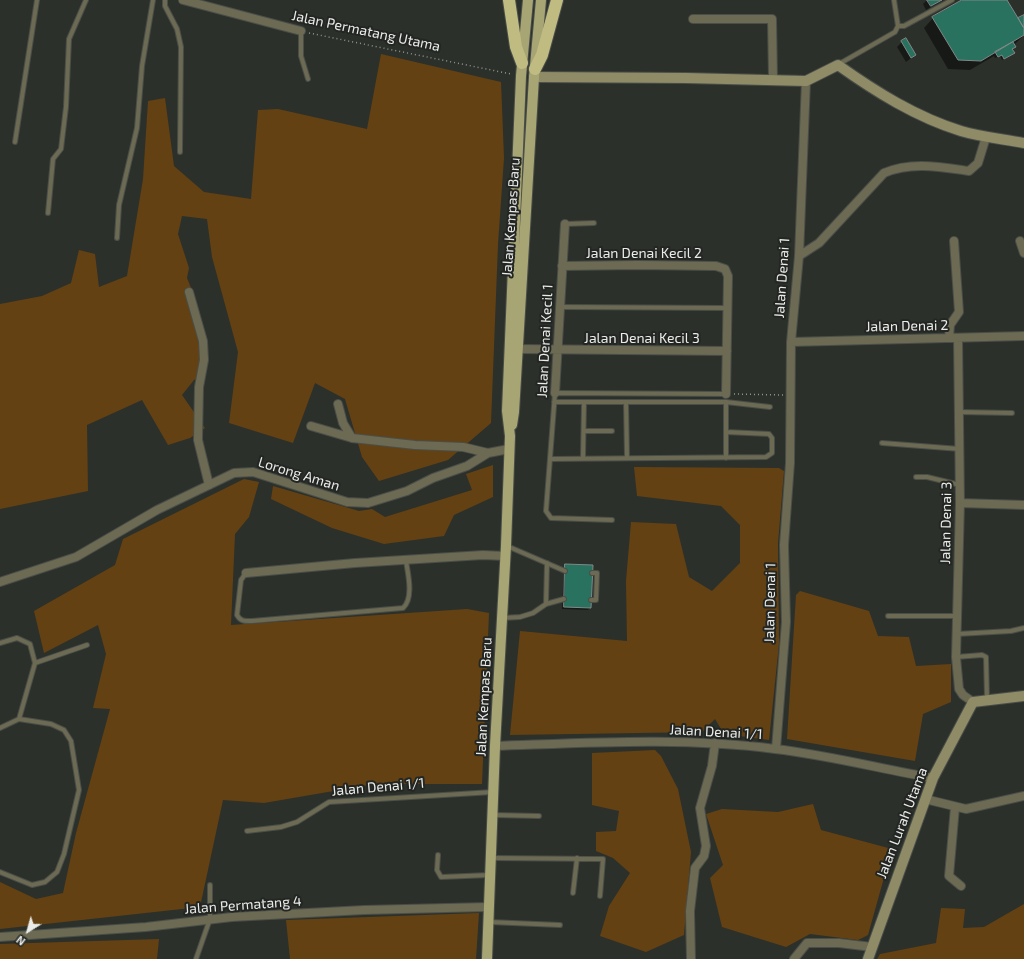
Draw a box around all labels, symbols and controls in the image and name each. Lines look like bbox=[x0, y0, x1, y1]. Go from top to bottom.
street label: Jalan Permatang Utama bbox=[290, 7, 442, 55]
street label: Jalan Kempas Baru bbox=[498, 157, 524, 277]
street label: Jalan Denai 1 bbox=[771, 237, 793, 319]
street label: Jalan Denai Kecil 2 bbox=[586, 245, 702, 261]
street label: Jalan Denai Kecil 1 bbox=[534, 284, 556, 398]
street label: Jalan Denai 2 bbox=[866, 317, 948, 335]
street label: Jalan Denai Kecil 3 bbox=[584, 330, 700, 346]
street label: Lorong Aman bbox=[256, 454, 342, 494]
street label: Jalan Denai 3 bbox=[937, 482, 955, 564]
street label: Jalan Denai 1 bbox=[761, 563, 779, 643]
street label: Jalan Kempas Baru bbox=[472, 637, 496, 757]
street label: Jalan Denai 1/1 bbox=[669, 721, 763, 743]
street label: Jalan Lurah Utama bbox=[873, 765, 931, 881]
street label: Jalan Denai 1/1 bbox=[331, 775, 425, 799]
street label: Jalan Permatang 4 bbox=[184, 893, 302, 917]
north arrow bbox=[8, 911, 48, 951]
text: N bbox=[13, 933, 28, 949]

